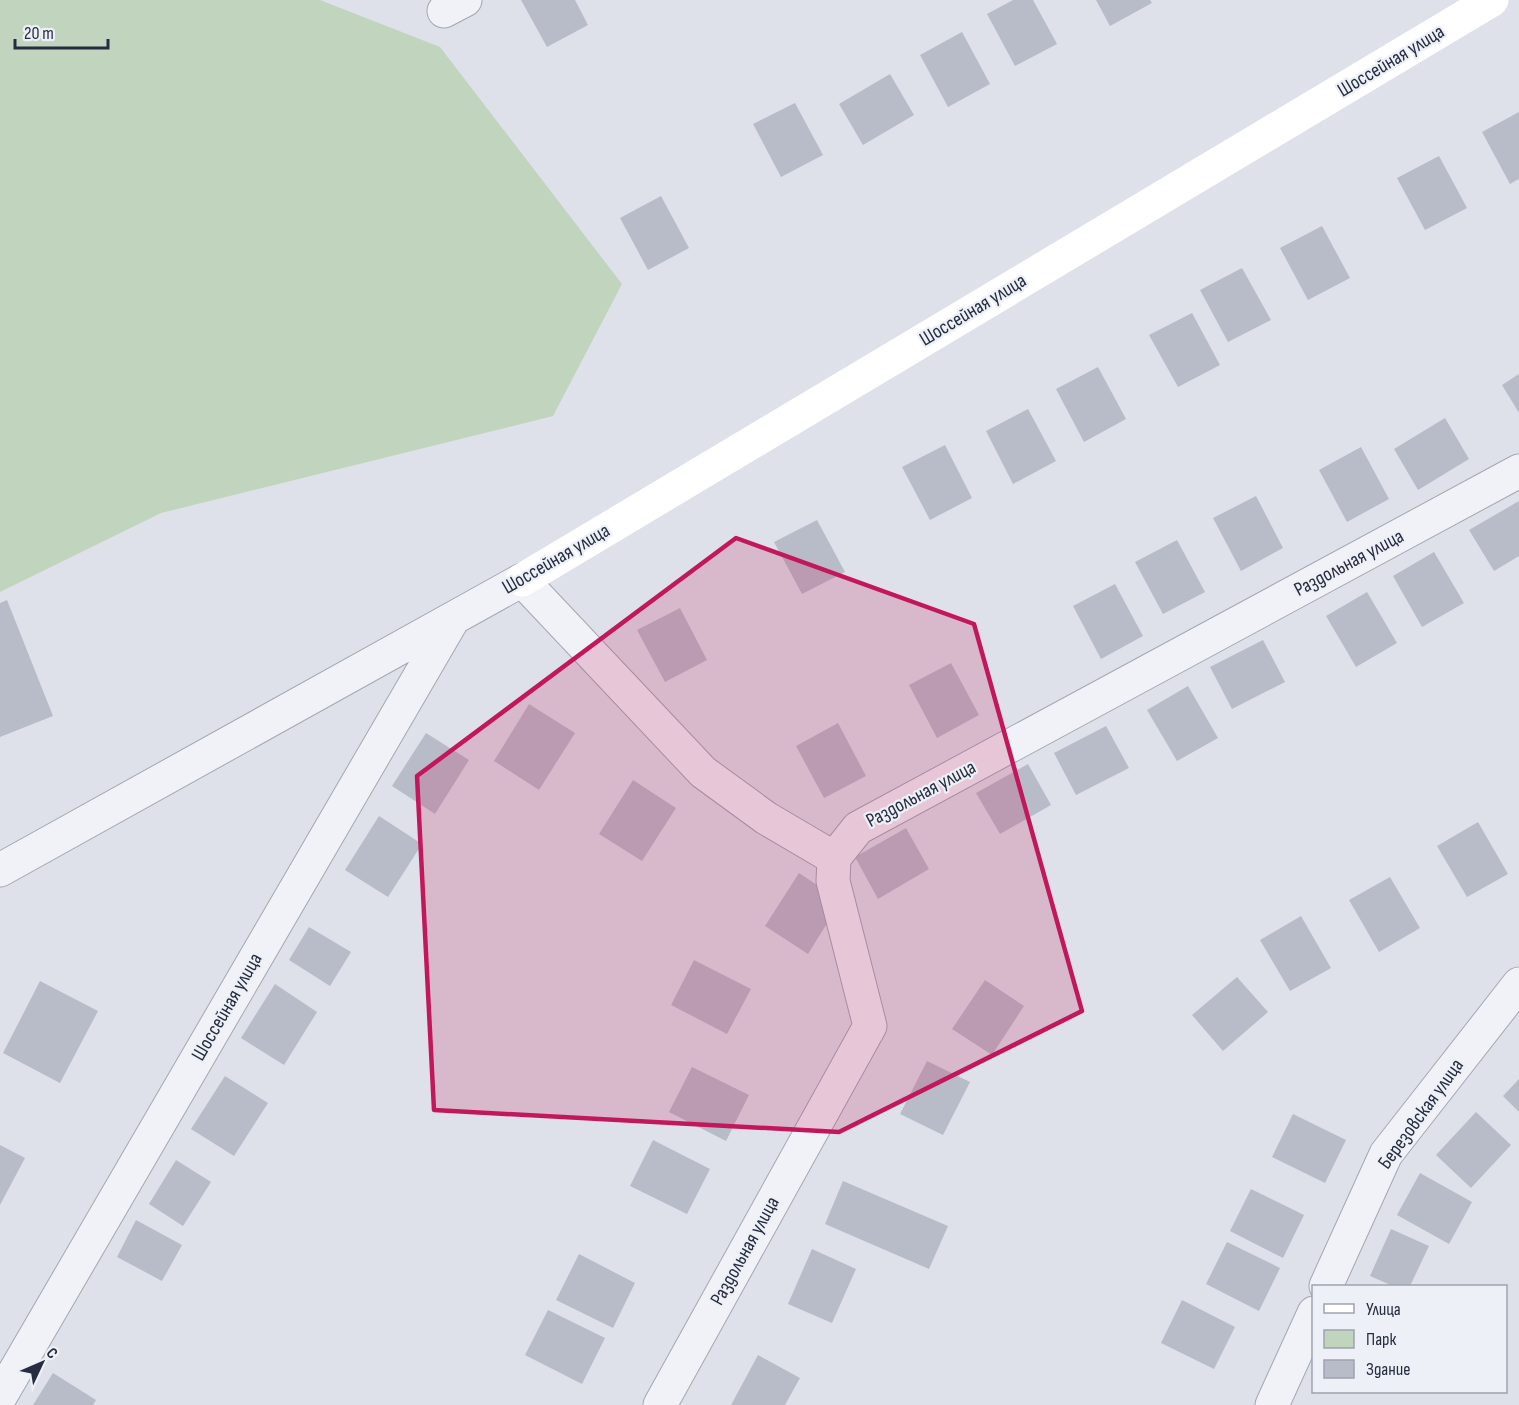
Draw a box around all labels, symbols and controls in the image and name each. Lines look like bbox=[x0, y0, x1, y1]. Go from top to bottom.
scale bar bbox=[15, 12, 108, 50]
street label: Шоссейная улица bbox=[1333, 20, 1449, 102]
text: 20 m bbox=[24, 23, 54, 44]
street label: Шоссейная улица bbox=[915, 269, 1031, 351]
street label: Шоссейная улица bbox=[498, 519, 614, 599]
street label: Раздольная улица bbox=[1290, 524, 1408, 602]
street label: Раздольная улица bbox=[862, 755, 980, 833]
street label: Шоссейная улица bbox=[187, 949, 267, 1065]
street label: Березовская улица bbox=[1373, 1054, 1469, 1174]
street label: Раздольная улица bbox=[705, 1192, 785, 1310]
legend bbox=[1312, 1285, 1507, 1393]
text: Улица bbox=[1366, 1299, 1401, 1320]
text: Парк bbox=[1366, 1329, 1397, 1350]
north arrow bbox=[12, 1333, 72, 1393]
text: С bbox=[42, 1344, 61, 1363]
text: Здание bbox=[1366, 1359, 1411, 1380]

